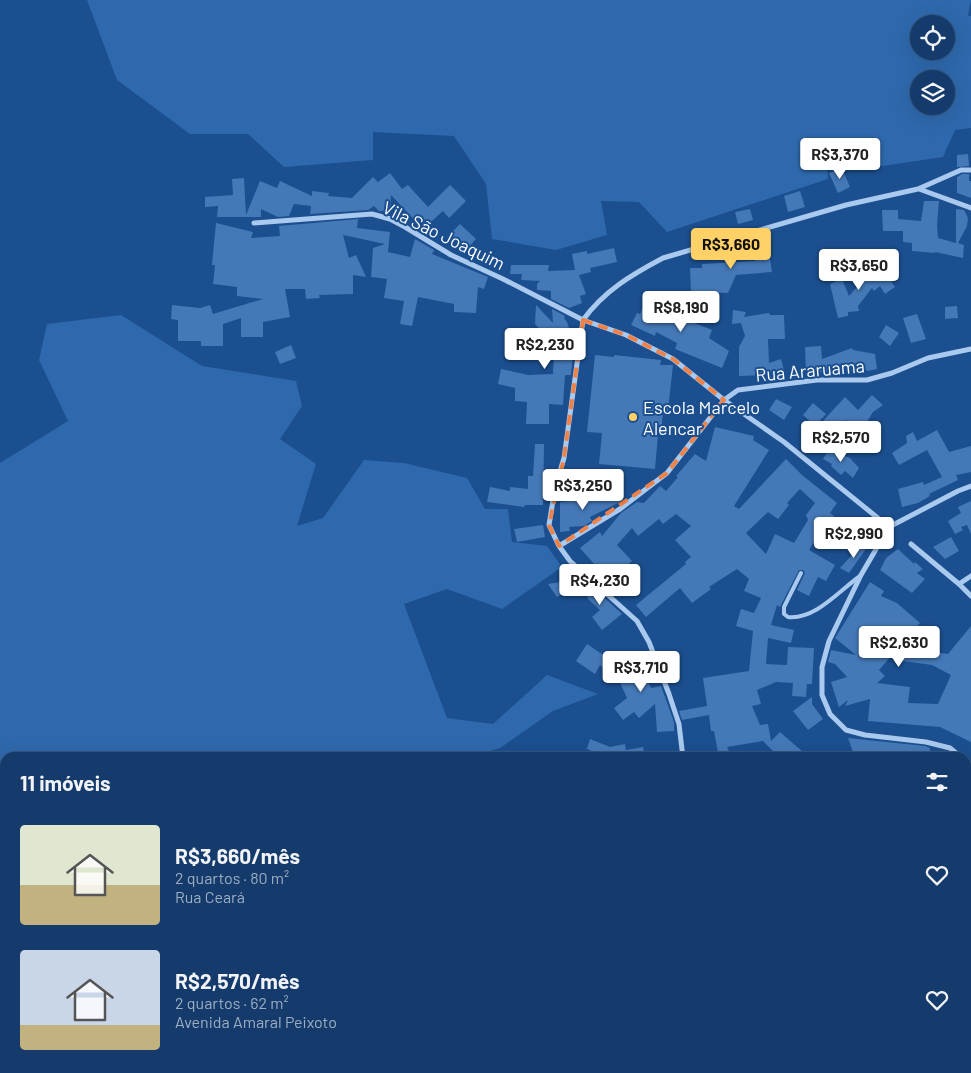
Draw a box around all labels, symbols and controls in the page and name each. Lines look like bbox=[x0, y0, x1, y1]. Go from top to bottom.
map controls bbox=[910, 15, 955, 115]
button: locate bbox=[910, 15, 955, 60]
button: layers bbox=[910, 70, 955, 115]
pin: R$3,370 bbox=[794, 138, 886, 180]
text: R$3,370 bbox=[811, 144, 869, 163]
street label: Vila São Joaquim bbox=[379, 196, 509, 274]
pin: R$3,660 bbox=[685, 228, 777, 270]
text: R$3,660 bbox=[702, 234, 760, 253]
pin: R$3,650 bbox=[813, 248, 905, 291]
text: R$3,650 bbox=[830, 255, 888, 274]
pin: R$8,190 bbox=[635, 290, 727, 333]
text: R$8,190 bbox=[653, 297, 709, 316]
pin: R$2,230 bbox=[499, 328, 591, 370]
text: R$2,230 bbox=[516, 334, 574, 353]
street label: Rua Araruama bbox=[754, 354, 866, 386]
place label: Escola Marcelo Alencar bbox=[643, 396, 760, 439]
marker: Escola Marcelo Alencar bbox=[627, 411, 639, 423]
pin: R$2,570 bbox=[795, 420, 887, 463]
text: R$2,570 bbox=[812, 427, 870, 446]
pin: R$3,250 bbox=[537, 468, 629, 511]
text: R$3,250 bbox=[554, 475, 612, 494]
pin: R$2,990 bbox=[808, 516, 900, 559]
text: R$2,990 bbox=[825, 523, 883, 542]
pin: R$4,230 bbox=[554, 564, 646, 606]
text: R$4,230 bbox=[570, 570, 630, 589]
pin: R$2,630 bbox=[853, 626, 945, 668]
text: R$2,630 bbox=[870, 632, 928, 651]
pin: R$3,710 bbox=[595, 650, 687, 693]
text: R$3,710 bbox=[614, 657, 668, 676]
icon: filters bbox=[923, 768, 951, 796]
text: 11 imóveis bbox=[20, 770, 111, 795]
text: R$3,660/mês bbox=[175, 843, 300, 868]
icon: home bbox=[60, 845, 120, 905]
icon: heart bbox=[923, 861, 951, 889]
text: 2 quartos · 80 m² bbox=[175, 868, 289, 887]
text: Rua Ceará bbox=[175, 887, 245, 906]
text: R$2,570/mês bbox=[175, 968, 300, 993]
icon: home bbox=[60, 970, 120, 1030]
icon: heart bbox=[923, 986, 951, 1014]
text: 2 quartos · 62 m² bbox=[175, 993, 289, 1012]
text: Avenida Amaral Peixoto bbox=[175, 1012, 337, 1031]

